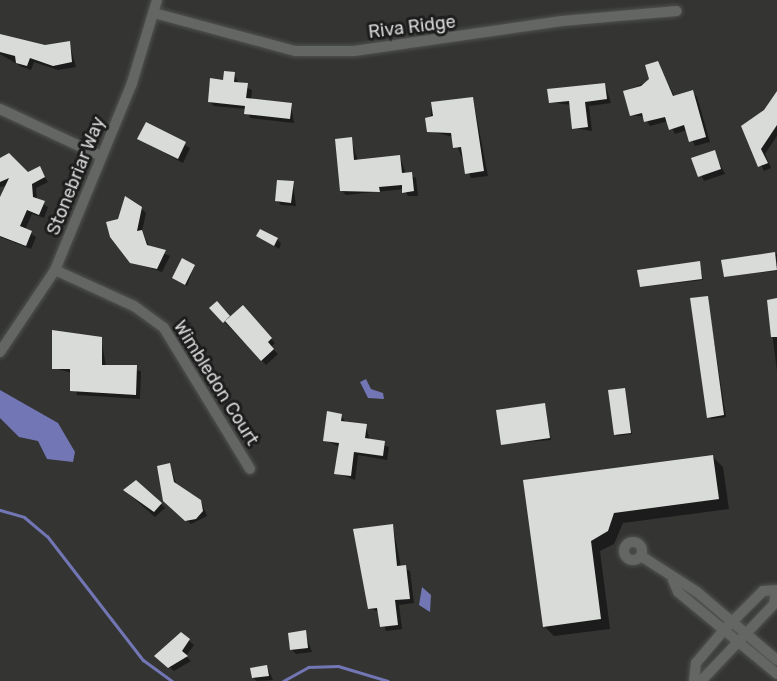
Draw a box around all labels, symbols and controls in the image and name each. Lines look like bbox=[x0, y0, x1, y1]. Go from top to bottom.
street label: Riva Ridge bbox=[367, 11, 457, 43]
street label: Stonebriar Way bbox=[42, 113, 110, 239]
street label: Wimbledon Court bbox=[169, 316, 263, 450]

